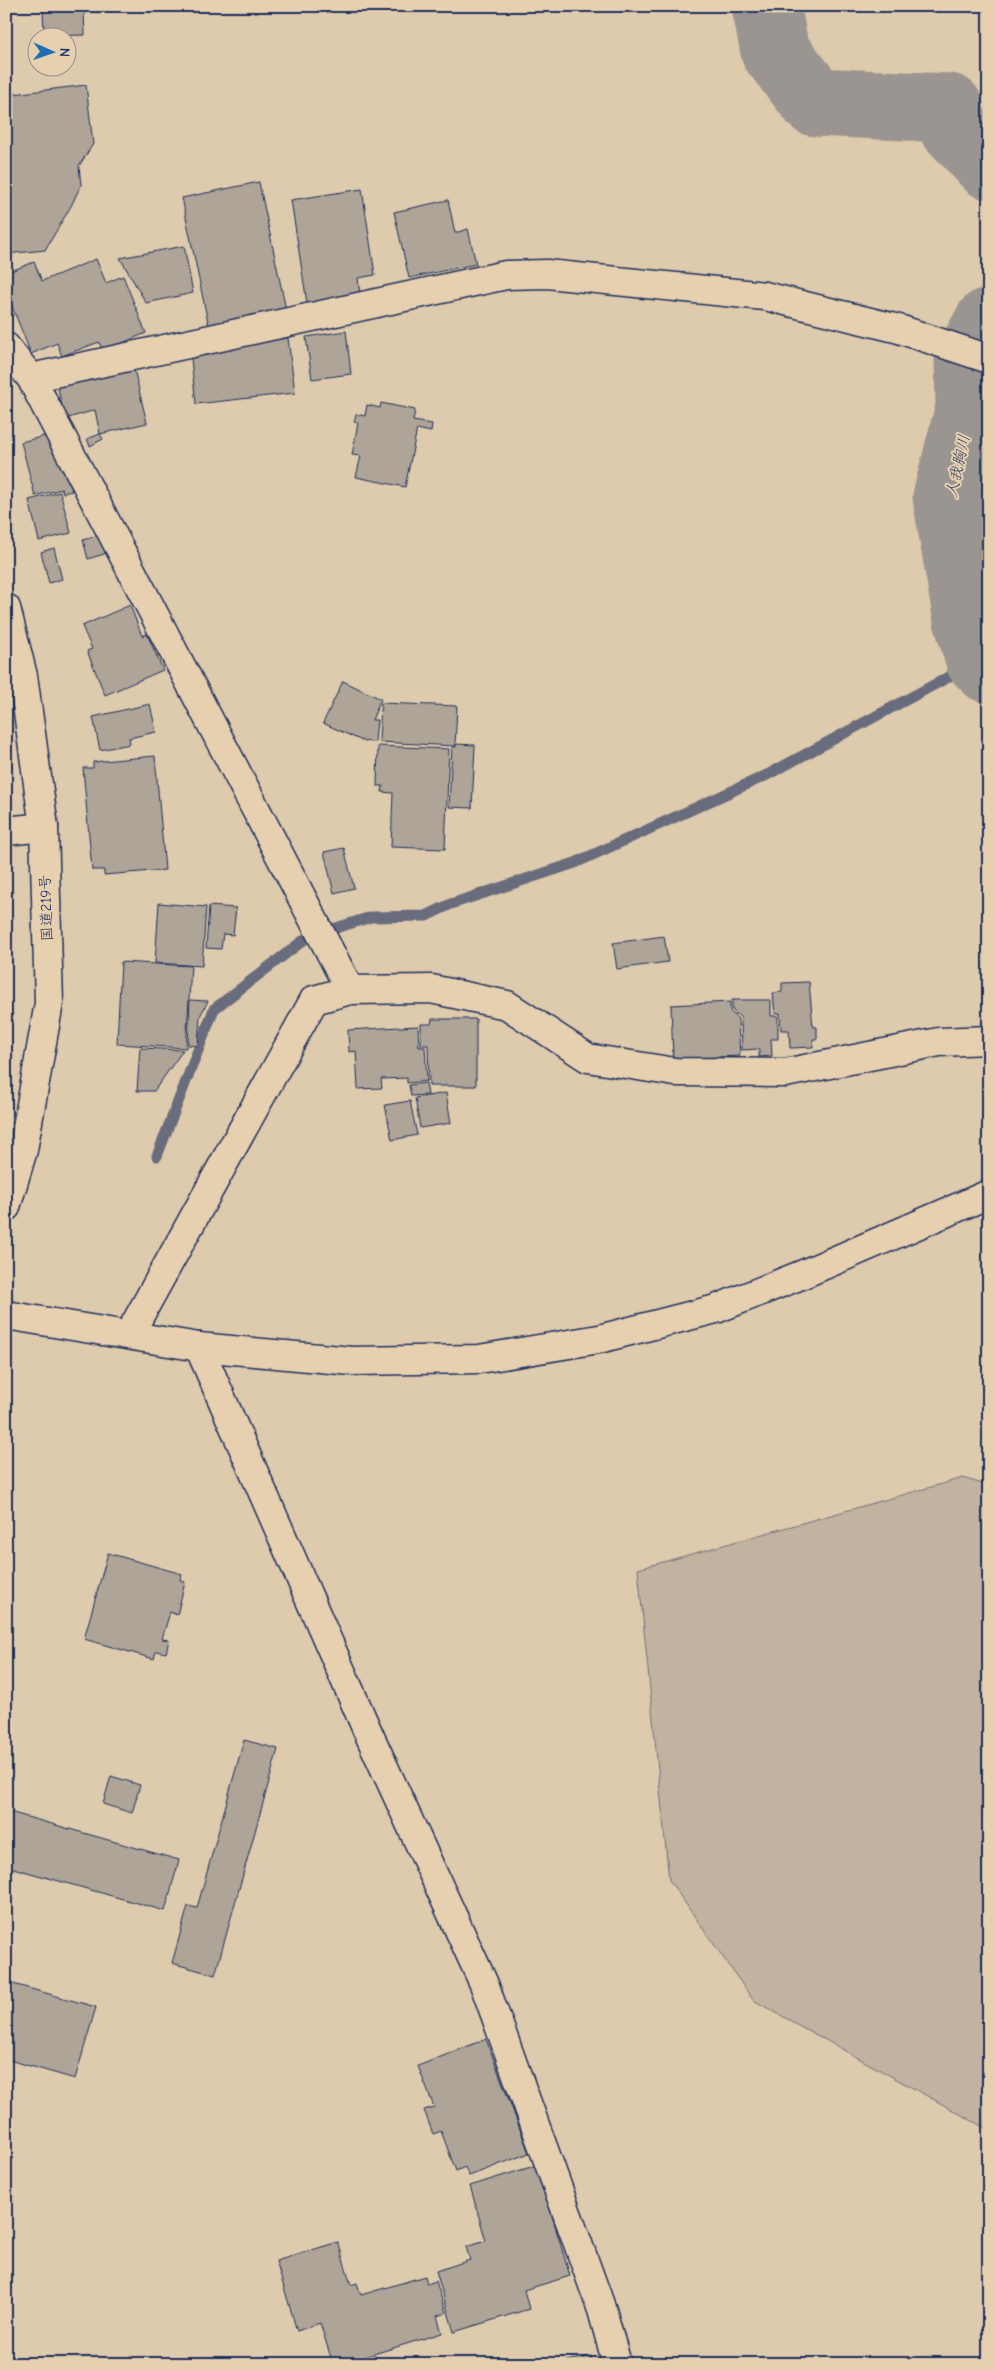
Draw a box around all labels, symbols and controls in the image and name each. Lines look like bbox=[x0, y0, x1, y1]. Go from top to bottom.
north arrow bbox=[28, 28, 78, 78]
text: N bbox=[56, 48, 73, 57]
water label: 人我胸川 bbox=[943, 433, 973, 499]
street label: 国道219号 bbox=[36, 874, 56, 942]

